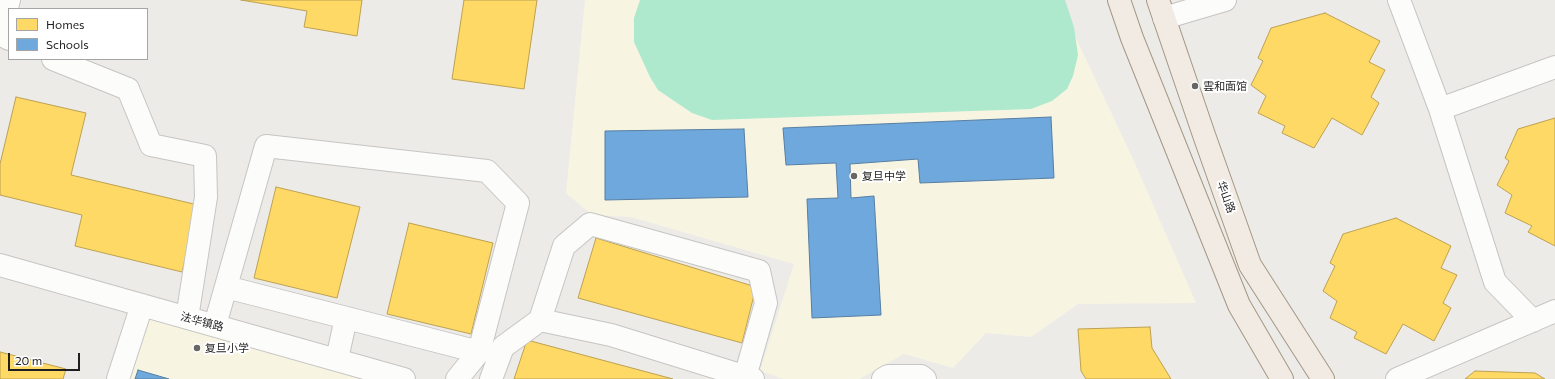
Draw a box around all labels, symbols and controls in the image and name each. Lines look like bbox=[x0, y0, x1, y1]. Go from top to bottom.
legend bbox=[8, 8, 148, 60]
text: Homes bbox=[46, 17, 84, 31]
text: Schools bbox=[46, 37, 89, 51]
place label: 雲和面馆 bbox=[1203, 79, 1247, 93]
marker: 雲和面馆 bbox=[1190, 81, 1200, 91]
place label: 复旦中学 bbox=[862, 169, 906, 183]
marker: 复旦中学 bbox=[849, 171, 859, 181]
street label: 华山路 bbox=[1214, 179, 1238, 215]
street label: 法华镇路 bbox=[179, 310, 225, 334]
place label: 复旦小学 bbox=[205, 341, 249, 355]
marker: 复旦小学 bbox=[192, 343, 202, 353]
scale bar bbox=[10, 345, 82, 371]
text: 20 m bbox=[15, 353, 42, 367]

